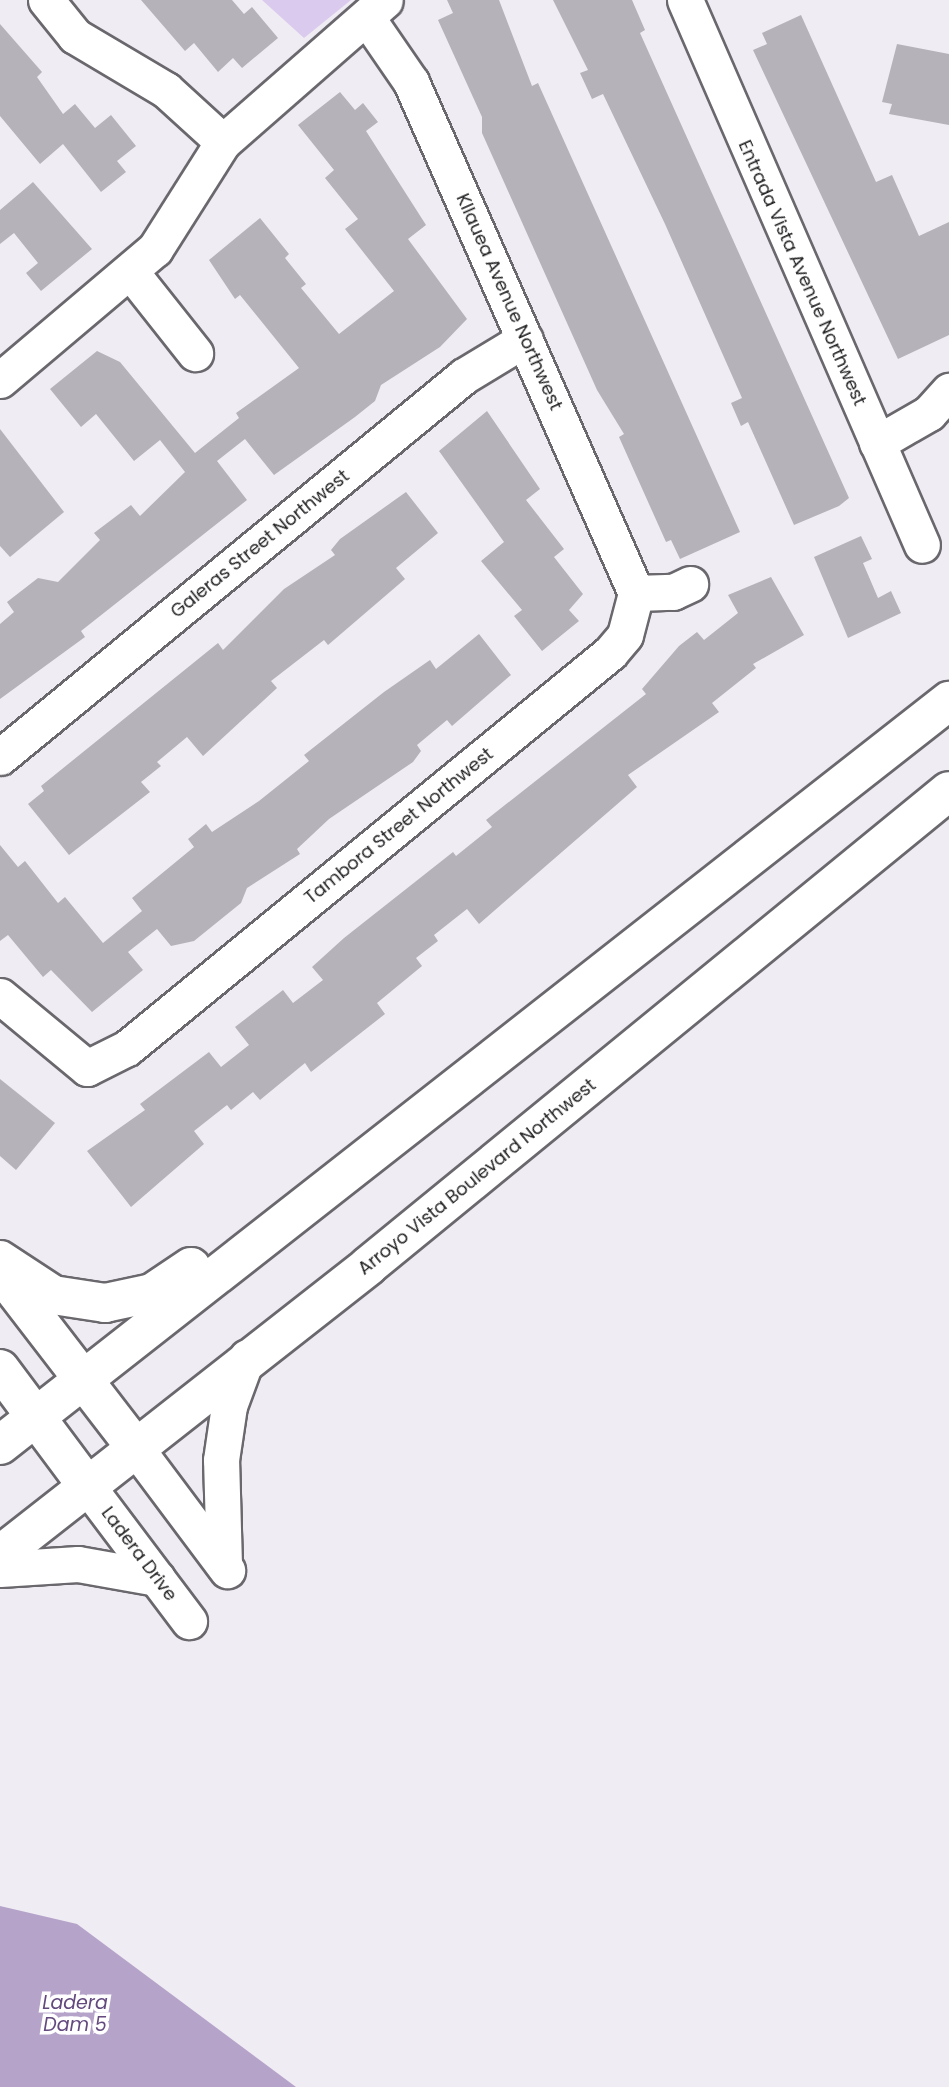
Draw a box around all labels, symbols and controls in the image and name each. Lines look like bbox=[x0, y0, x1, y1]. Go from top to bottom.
street label: Entrada Vista Avenue Northwest bbox=[734, 137, 870, 409]
street label: KIlauea Avenue Northwest bbox=[451, 190, 567, 414]
street label: Galeras Street Northwest bbox=[166, 465, 354, 623]
street label: Tambora Street Northwest bbox=[300, 743, 498, 909]
street label: Arroyo Vista Boulevard Northwest bbox=[354, 1074, 600, 1280]
street label: Ladera Drive bbox=[97, 1503, 181, 1605]
water label: Ladera Dam 5 bbox=[42, 1992, 108, 2036]

